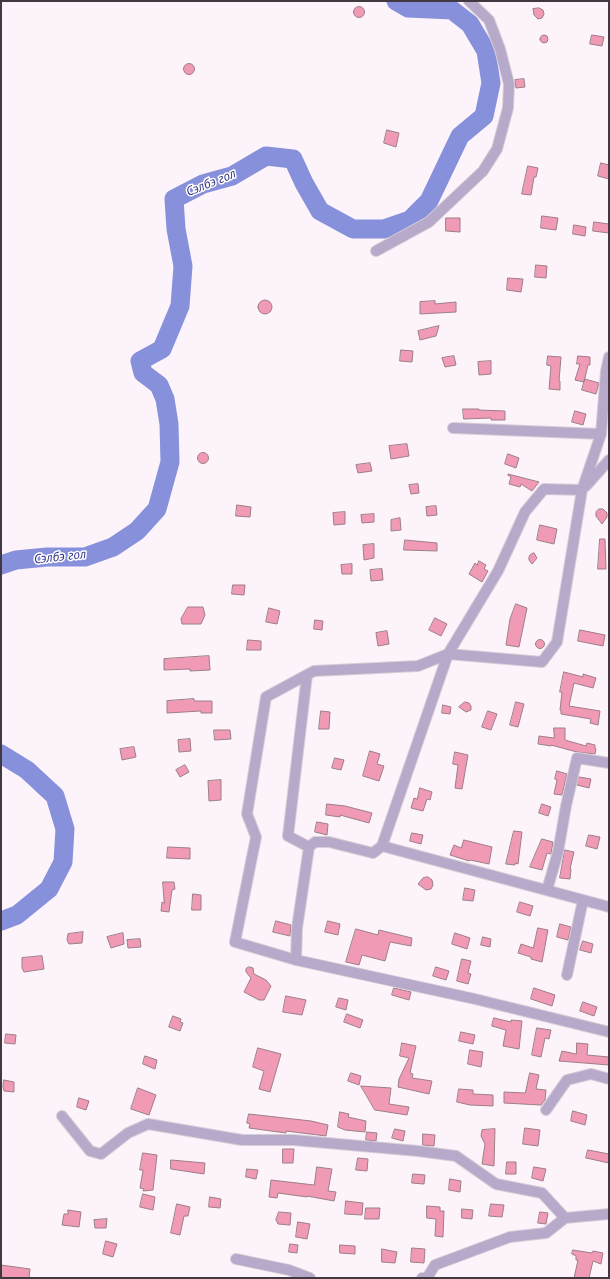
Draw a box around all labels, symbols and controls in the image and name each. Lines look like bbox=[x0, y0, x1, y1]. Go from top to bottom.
water label: Сэлбэ гол bbox=[184, 166, 238, 200]
water label: Сэлбэ гол bbox=[33, 547, 87, 567]

